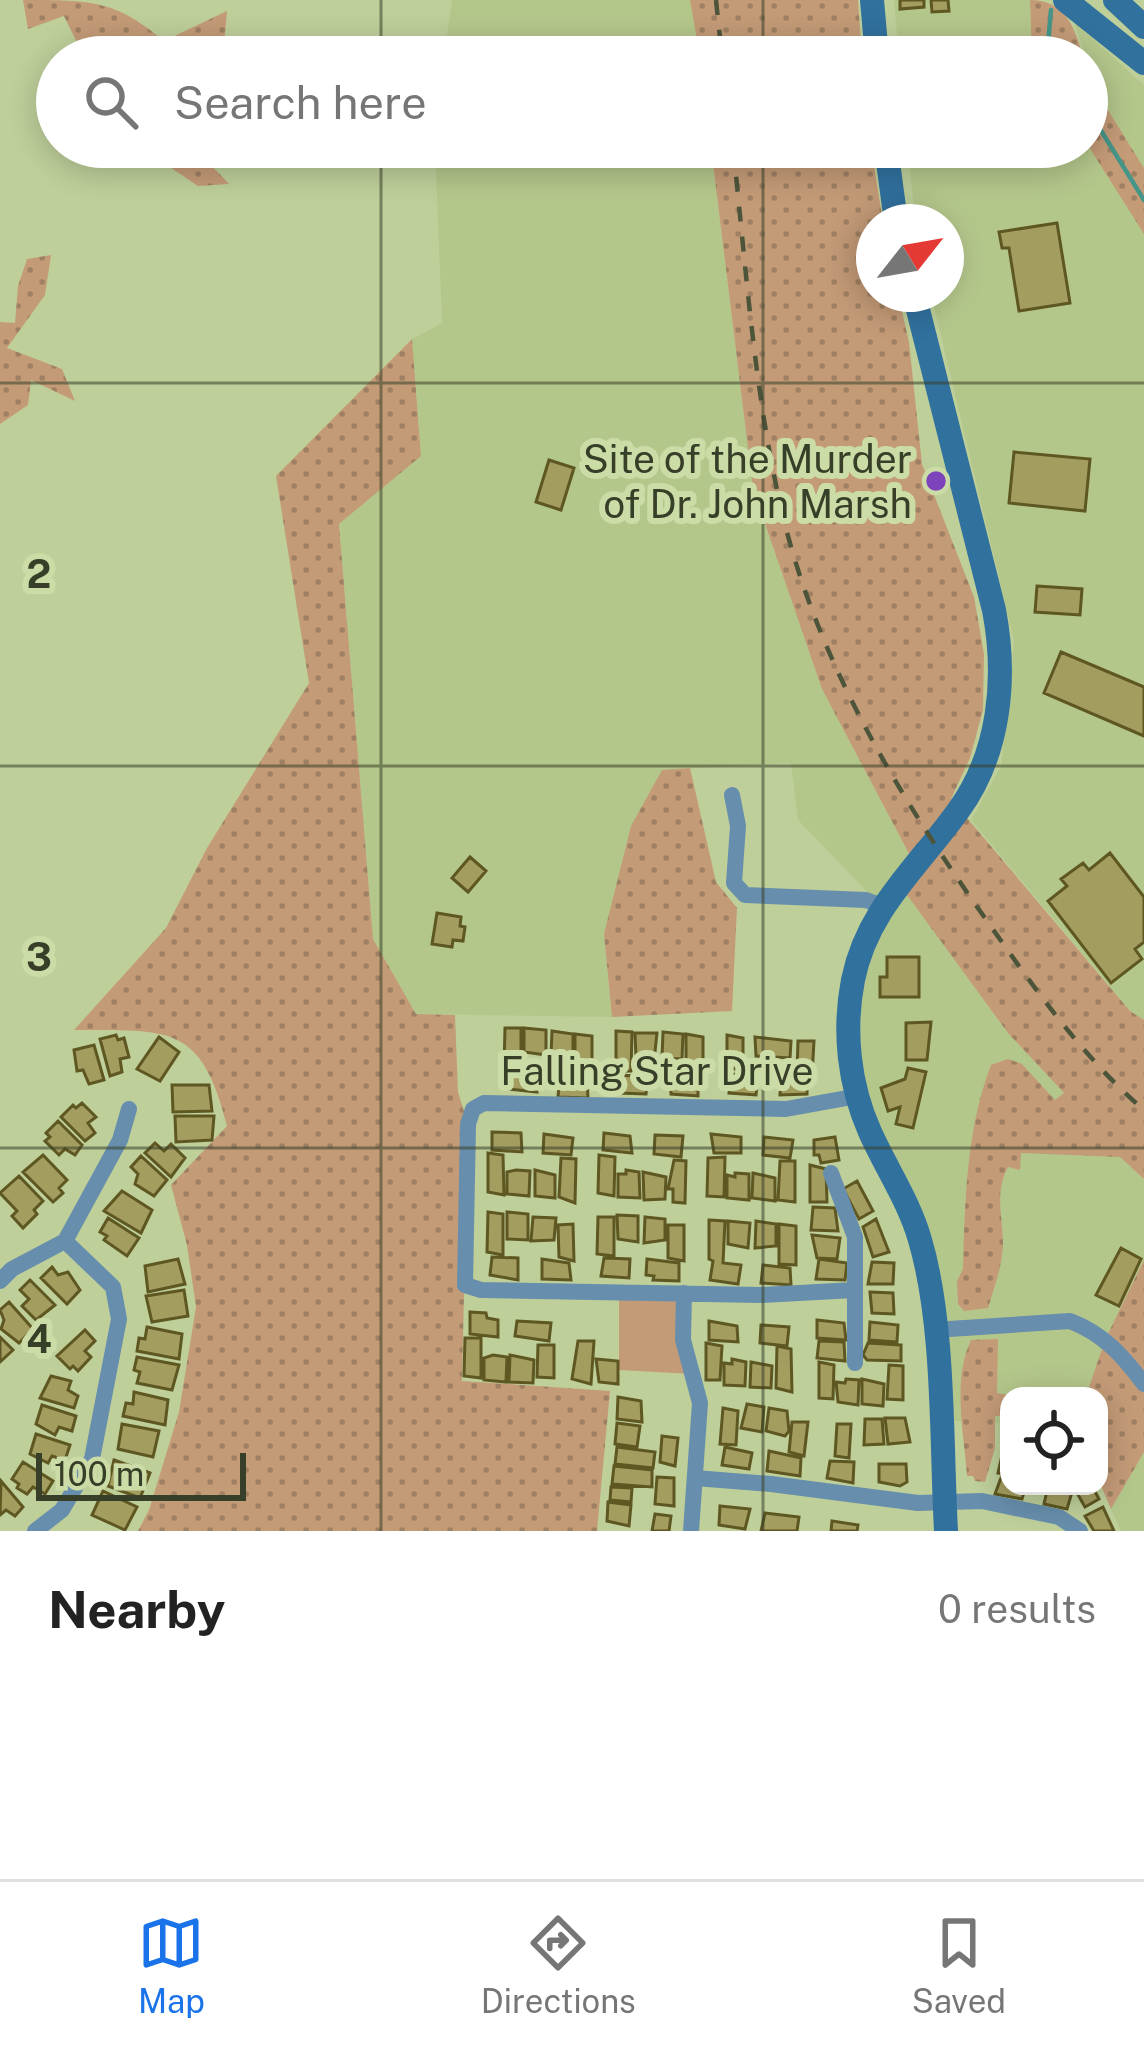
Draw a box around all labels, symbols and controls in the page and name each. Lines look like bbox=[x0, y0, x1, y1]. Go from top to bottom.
search box bbox=[36, 36, 1108, 168]
icon: search bbox=[78, 69, 144, 135]
text: Search here bbox=[174, 76, 427, 129]
north arrow bbox=[856, 204, 964, 312]
place label: Site of the Murder of Dr. John Marsh bbox=[583, 436, 912, 527]
marker: Site of the Murder of Dr. John Marsh bbox=[923, 468, 949, 494]
text: 2 bbox=[27, 551, 51, 597]
text: 3 bbox=[26, 934, 52, 980]
street label: Falling Star Drive bbox=[500, 1048, 814, 1094]
text: 4 bbox=[26, 1316, 52, 1362]
map controls bbox=[1000, 1387, 1108, 1495]
button: locate bbox=[1000, 1387, 1108, 1495]
scale bar bbox=[36, 1447, 246, 1500]
text: 100 m bbox=[54, 1455, 144, 1493]
text: Nearby bbox=[48, 1580, 225, 1639]
text: 0 results bbox=[938, 1586, 1096, 1632]
tab: Map bbox=[138, 1910, 205, 2020]
tab: Directions bbox=[481, 1910, 636, 2020]
tab: Saved bbox=[912, 1910, 1006, 2020]

